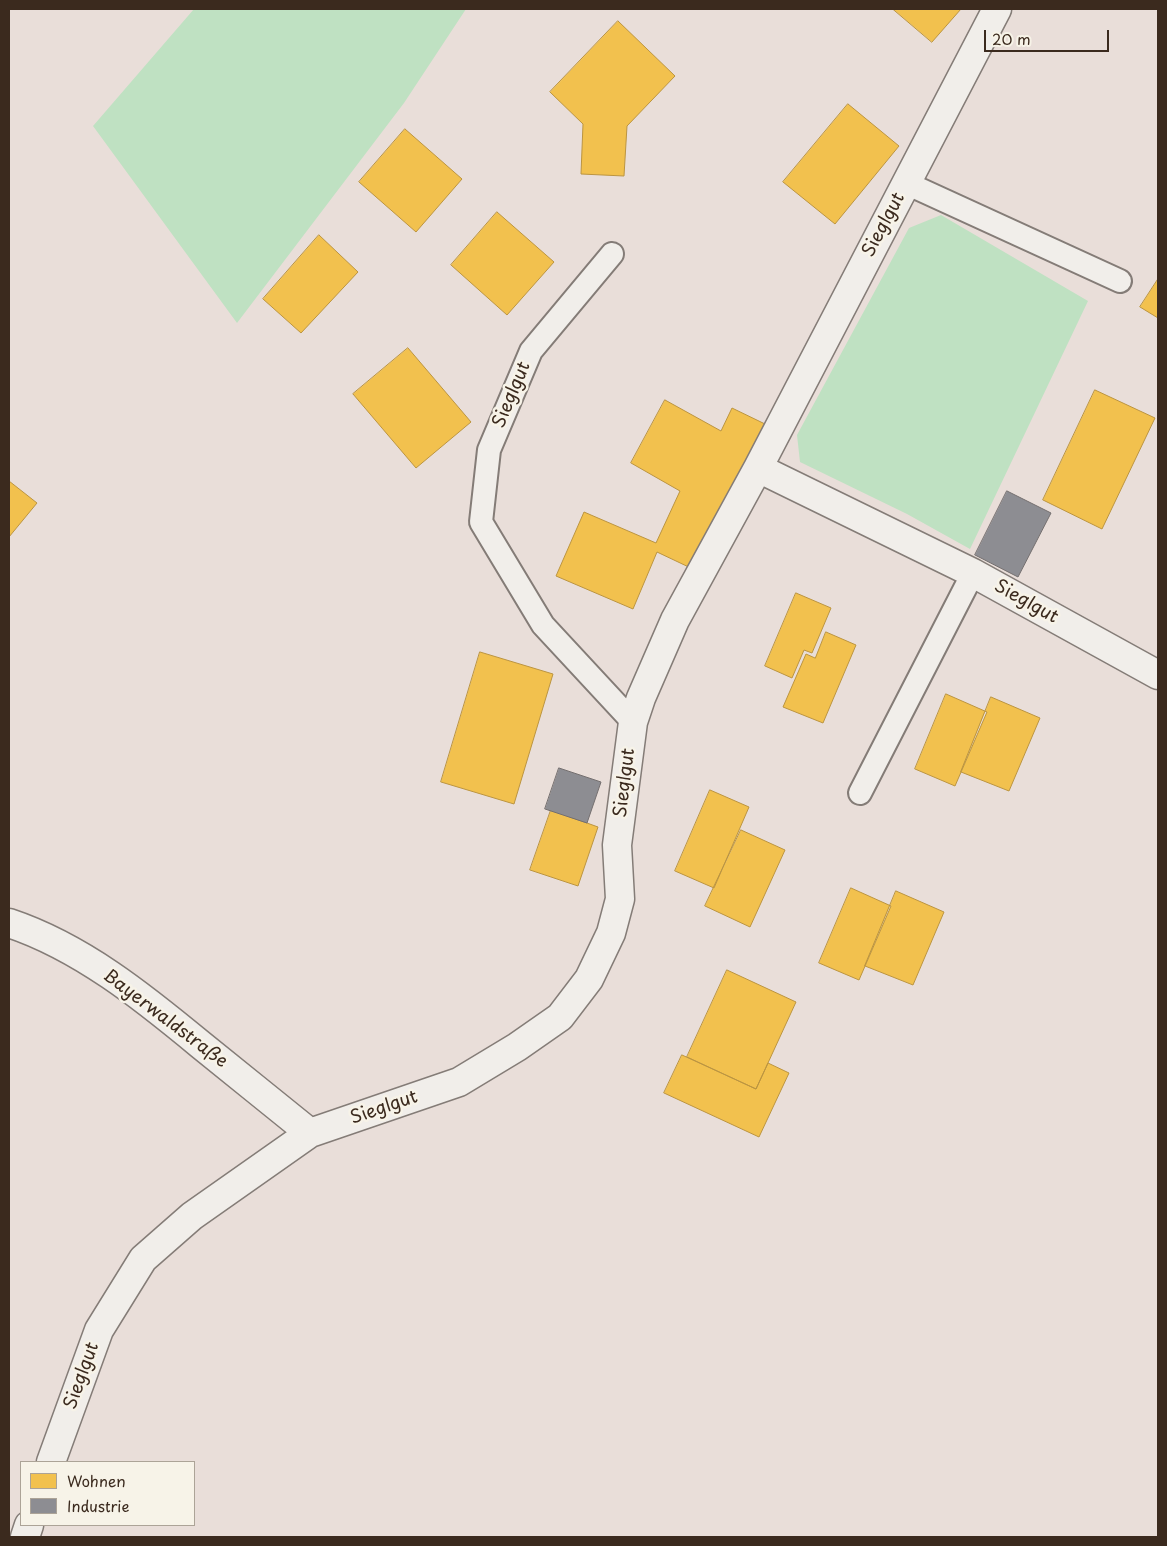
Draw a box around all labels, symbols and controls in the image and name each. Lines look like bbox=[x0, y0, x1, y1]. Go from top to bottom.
scale bar bbox=[987, 20, 1112, 52]
text: 20 m bbox=[992, 27, 1031, 50]
street label: Sieglgut bbox=[858, 189, 910, 261]
street label: Sieglgut bbox=[488, 359, 536, 431]
street label: Sieglgut bbox=[990, 576, 1062, 628]
street label: Sieglgut bbox=[610, 747, 640, 819]
street label: Bayerwaldstraße bbox=[99, 965, 231, 1073]
street label: Sieglgut bbox=[347, 1086, 421, 1130]
street label: Sieglgut bbox=[60, 1339, 104, 1413]
legend bbox=[20, 1461, 195, 1526]
text: Wohnen bbox=[67, 1469, 126, 1492]
text: Industrie bbox=[67, 1494, 129, 1517]

